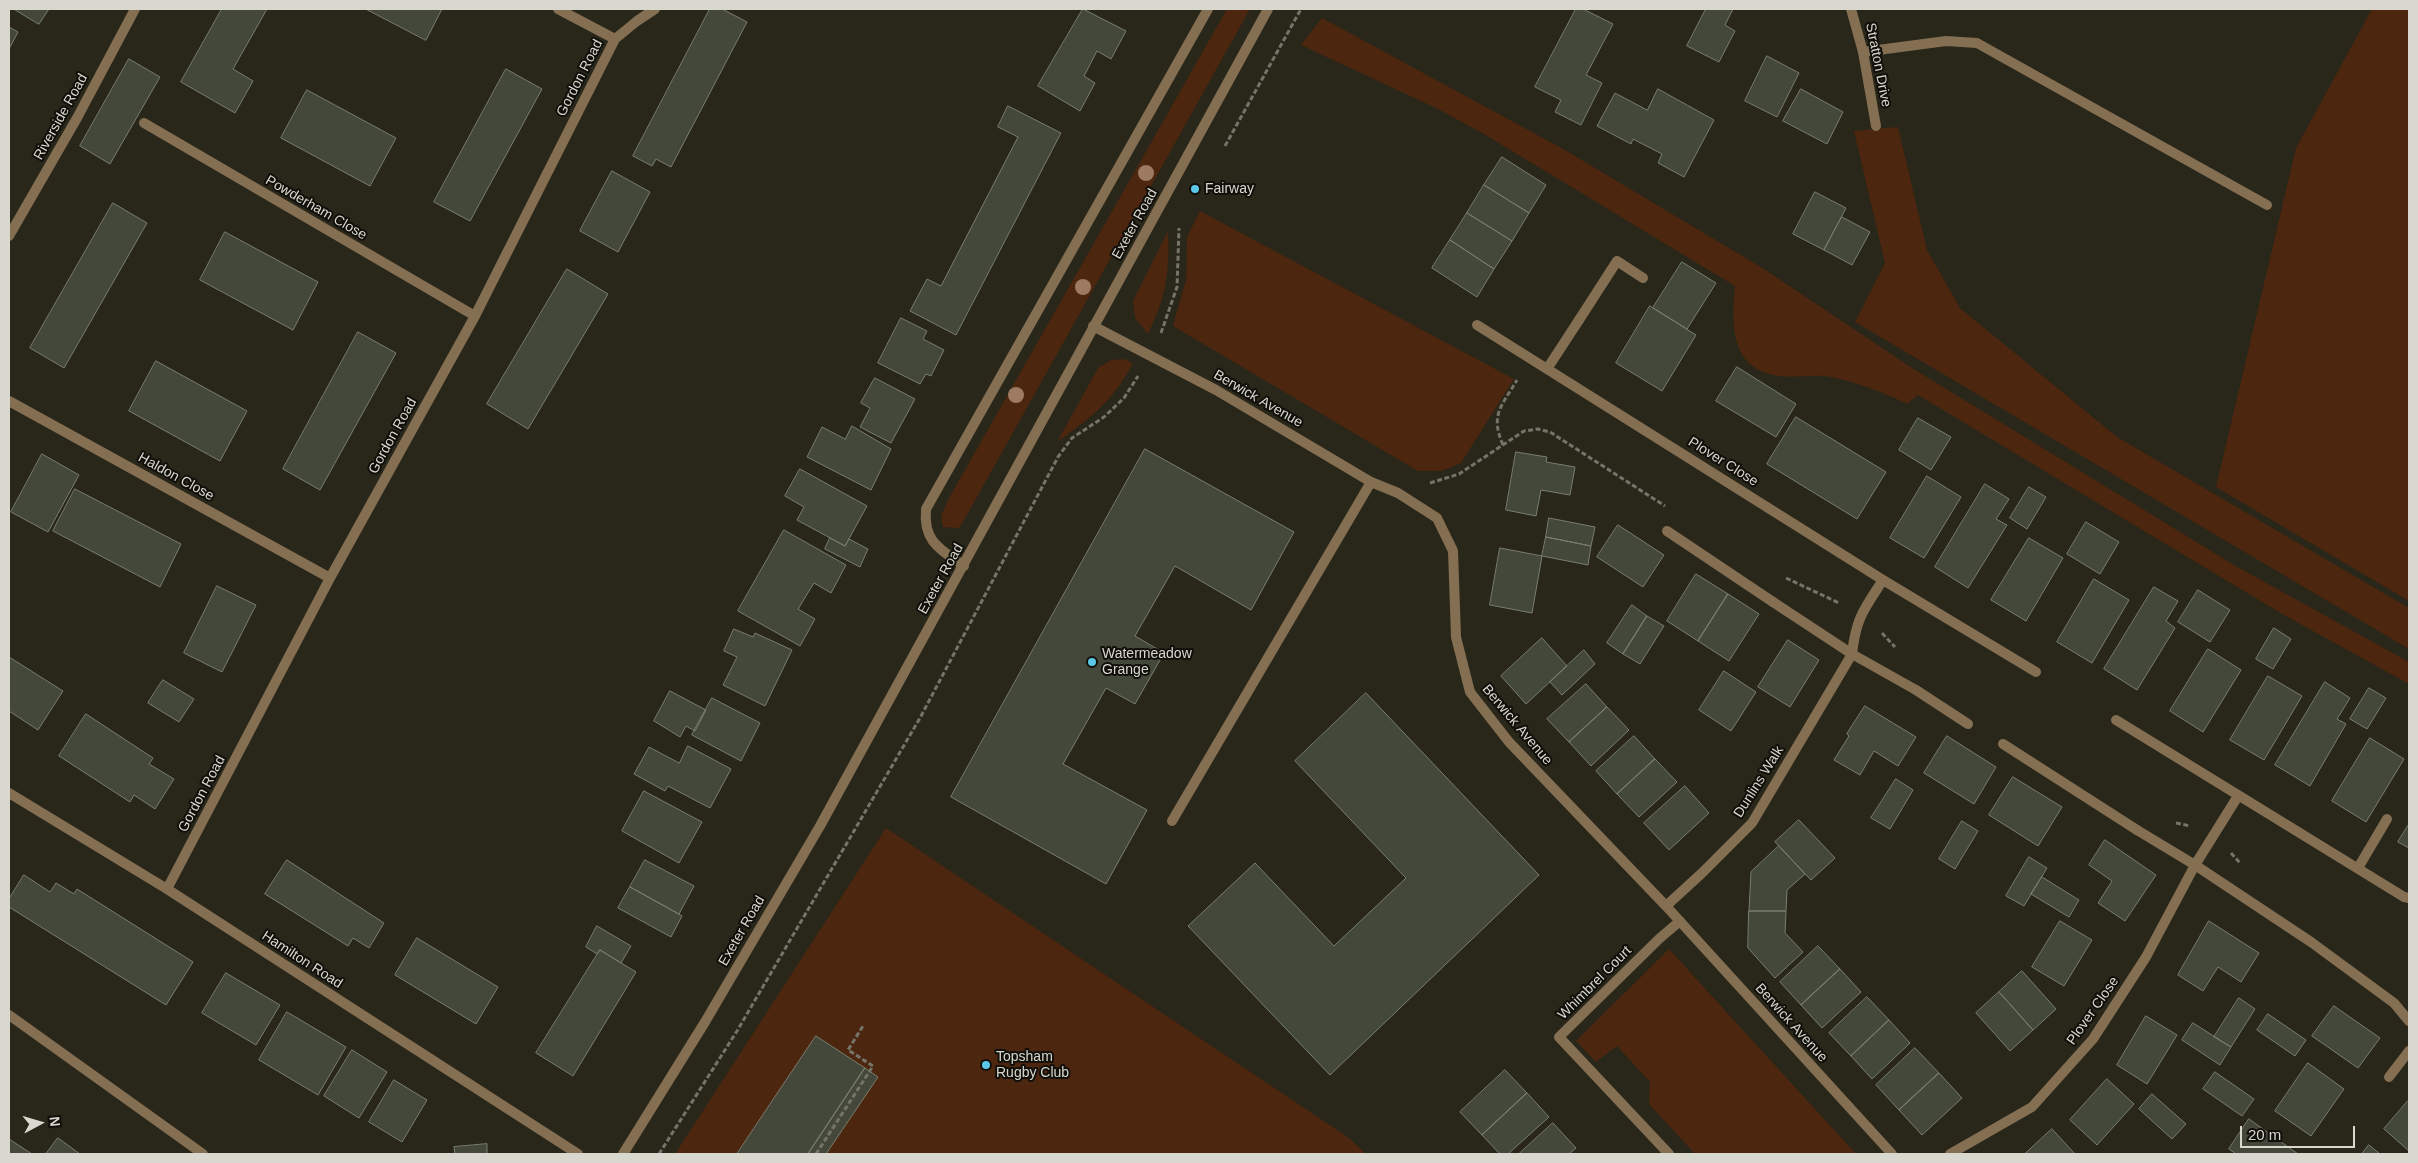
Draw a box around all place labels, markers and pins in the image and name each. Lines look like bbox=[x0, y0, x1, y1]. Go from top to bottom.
place label: Fairway bbox=[1205, 181, 1254, 197]
marker: Fairway bbox=[1189, 183, 1201, 195]
place label: Watermeadow Grange bbox=[1102, 646, 1192, 679]
marker: Watermeadow Grange bbox=[1086, 656, 1098, 668]
place label: Topsham Rugby Club bbox=[996, 1049, 1069, 1082]
marker: Topsham Rugby Club bbox=[980, 1059, 992, 1071]

